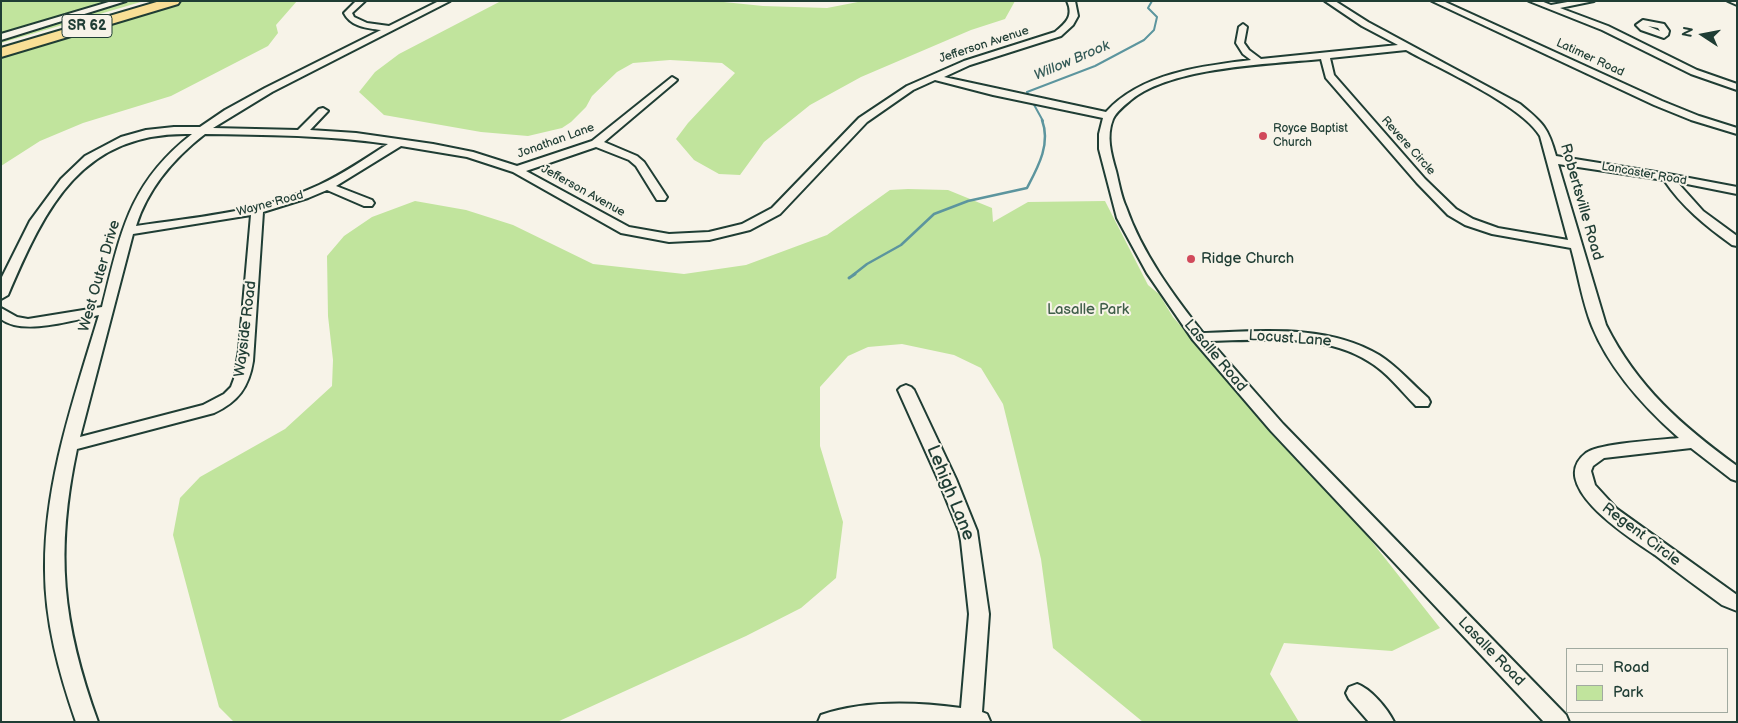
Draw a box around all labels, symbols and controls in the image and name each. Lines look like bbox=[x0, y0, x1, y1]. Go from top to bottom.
north arrow bbox=[1678, 10, 1728, 60]
road number: SR 62 bbox=[62, 15, 112, 38]
street label: Jefferson Avenue bbox=[937, 24, 1031, 66]
text: N bbox=[1678, 25, 1697, 39]
street label: Latimer Road bbox=[1554, 36, 1626, 80]
water label: Willow Brook bbox=[1032, 37, 1112, 85]
street label: Revere Circle bbox=[1378, 114, 1438, 178]
street label: Jonathan Lane bbox=[516, 120, 596, 162]
place label: Royce Baptist Church bbox=[1273, 122, 1348, 150]
marker: Royce Baptist Church bbox=[1257, 130, 1269, 142]
street label: Robertsville Road bbox=[1556, 142, 1606, 262]
street label: Lancaster Road bbox=[1600, 159, 1688, 189]
street label: Jefferson Avenue bbox=[539, 162, 627, 220]
street label: Wayne Road bbox=[235, 188, 305, 220]
street label: West Outer Drive bbox=[75, 218, 125, 334]
place label: Ridge Church bbox=[1201, 250, 1294, 268]
marker: Ridge Church bbox=[1185, 253, 1197, 265]
street label: Wayside Road bbox=[231, 280, 261, 378]
park label: Lasalle Park bbox=[1047, 301, 1129, 319]
street label: Lasalle Road bbox=[1180, 316, 1250, 396]
street label: Locust Lane bbox=[1248, 327, 1332, 351]
street label: Lehigh Lane bbox=[921, 442, 979, 544]
street label: Regent Circle bbox=[1598, 500, 1684, 570]
street label: Lasalle Road bbox=[1454, 614, 1528, 690]
legend bbox=[1566, 648, 1728, 713]
text: Road bbox=[1613, 658, 1649, 677]
text: Park bbox=[1613, 683, 1643, 702]

